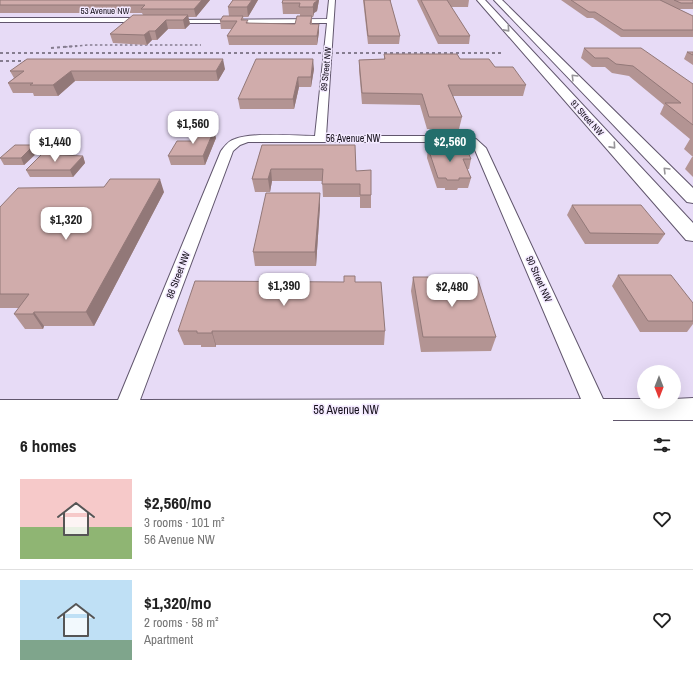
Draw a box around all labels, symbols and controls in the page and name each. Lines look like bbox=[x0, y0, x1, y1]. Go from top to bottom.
street label: 53 Avenue NW bbox=[80, 5, 130, 17]
one-way arrow bbox=[503, 24, 510, 32]
street label: 89 Street NW bbox=[318, 46, 334, 92]
one-way arrow bbox=[571, 74, 579, 82]
street label: 91 Street NW bbox=[568, 98, 606, 138]
pin: $1,560 bbox=[160, 111, 226, 145]
text: $1,560 bbox=[177, 115, 209, 132]
pin: $1,440 bbox=[22, 129, 88, 163]
pin: $2,560 bbox=[417, 129, 483, 163]
street label: 56 Avenue NW bbox=[326, 132, 381, 145]
text: $1,440 bbox=[39, 133, 71, 150]
text: $2,560 bbox=[434, 133, 466, 150]
one-way arrow bbox=[608, 142, 615, 149]
one-way arrow bbox=[663, 167, 671, 175]
pin: $1,320 bbox=[33, 207, 99, 241]
text: $1,320 bbox=[50, 211, 82, 228]
street label: 88 Street NW bbox=[163, 249, 193, 300]
street label: 90 Street NW bbox=[523, 254, 555, 304]
pin: $1,390 bbox=[251, 273, 317, 307]
pin: $2,480 bbox=[419, 274, 485, 308]
text: $1,390 bbox=[268, 277, 300, 294]
text: $2,480 bbox=[436, 278, 468, 295]
north arrow bbox=[637, 365, 681, 409]
map controls bbox=[637, 365, 681, 409]
street label: 58 Avenue NW bbox=[313, 402, 379, 418]
text: 6 homes bbox=[20, 434, 77, 457]
icon: filters bbox=[651, 434, 673, 456]
text: $2,560/mo bbox=[144, 491, 211, 514]
icon: home bbox=[52, 495, 100, 543]
icon: heart bbox=[651, 508, 673, 530]
text: 3 rooms · 101 m² bbox=[144, 514, 225, 531]
text: 56 Avenue NW bbox=[144, 531, 215, 548]
text: $1,320/mo bbox=[144, 591, 211, 614]
icon: home bbox=[52, 596, 100, 644]
icon: heart bbox=[651, 609, 673, 631]
text: 2 rooms · 58 m² bbox=[144, 614, 219, 631]
text: Apartment bbox=[144, 631, 193, 648]

